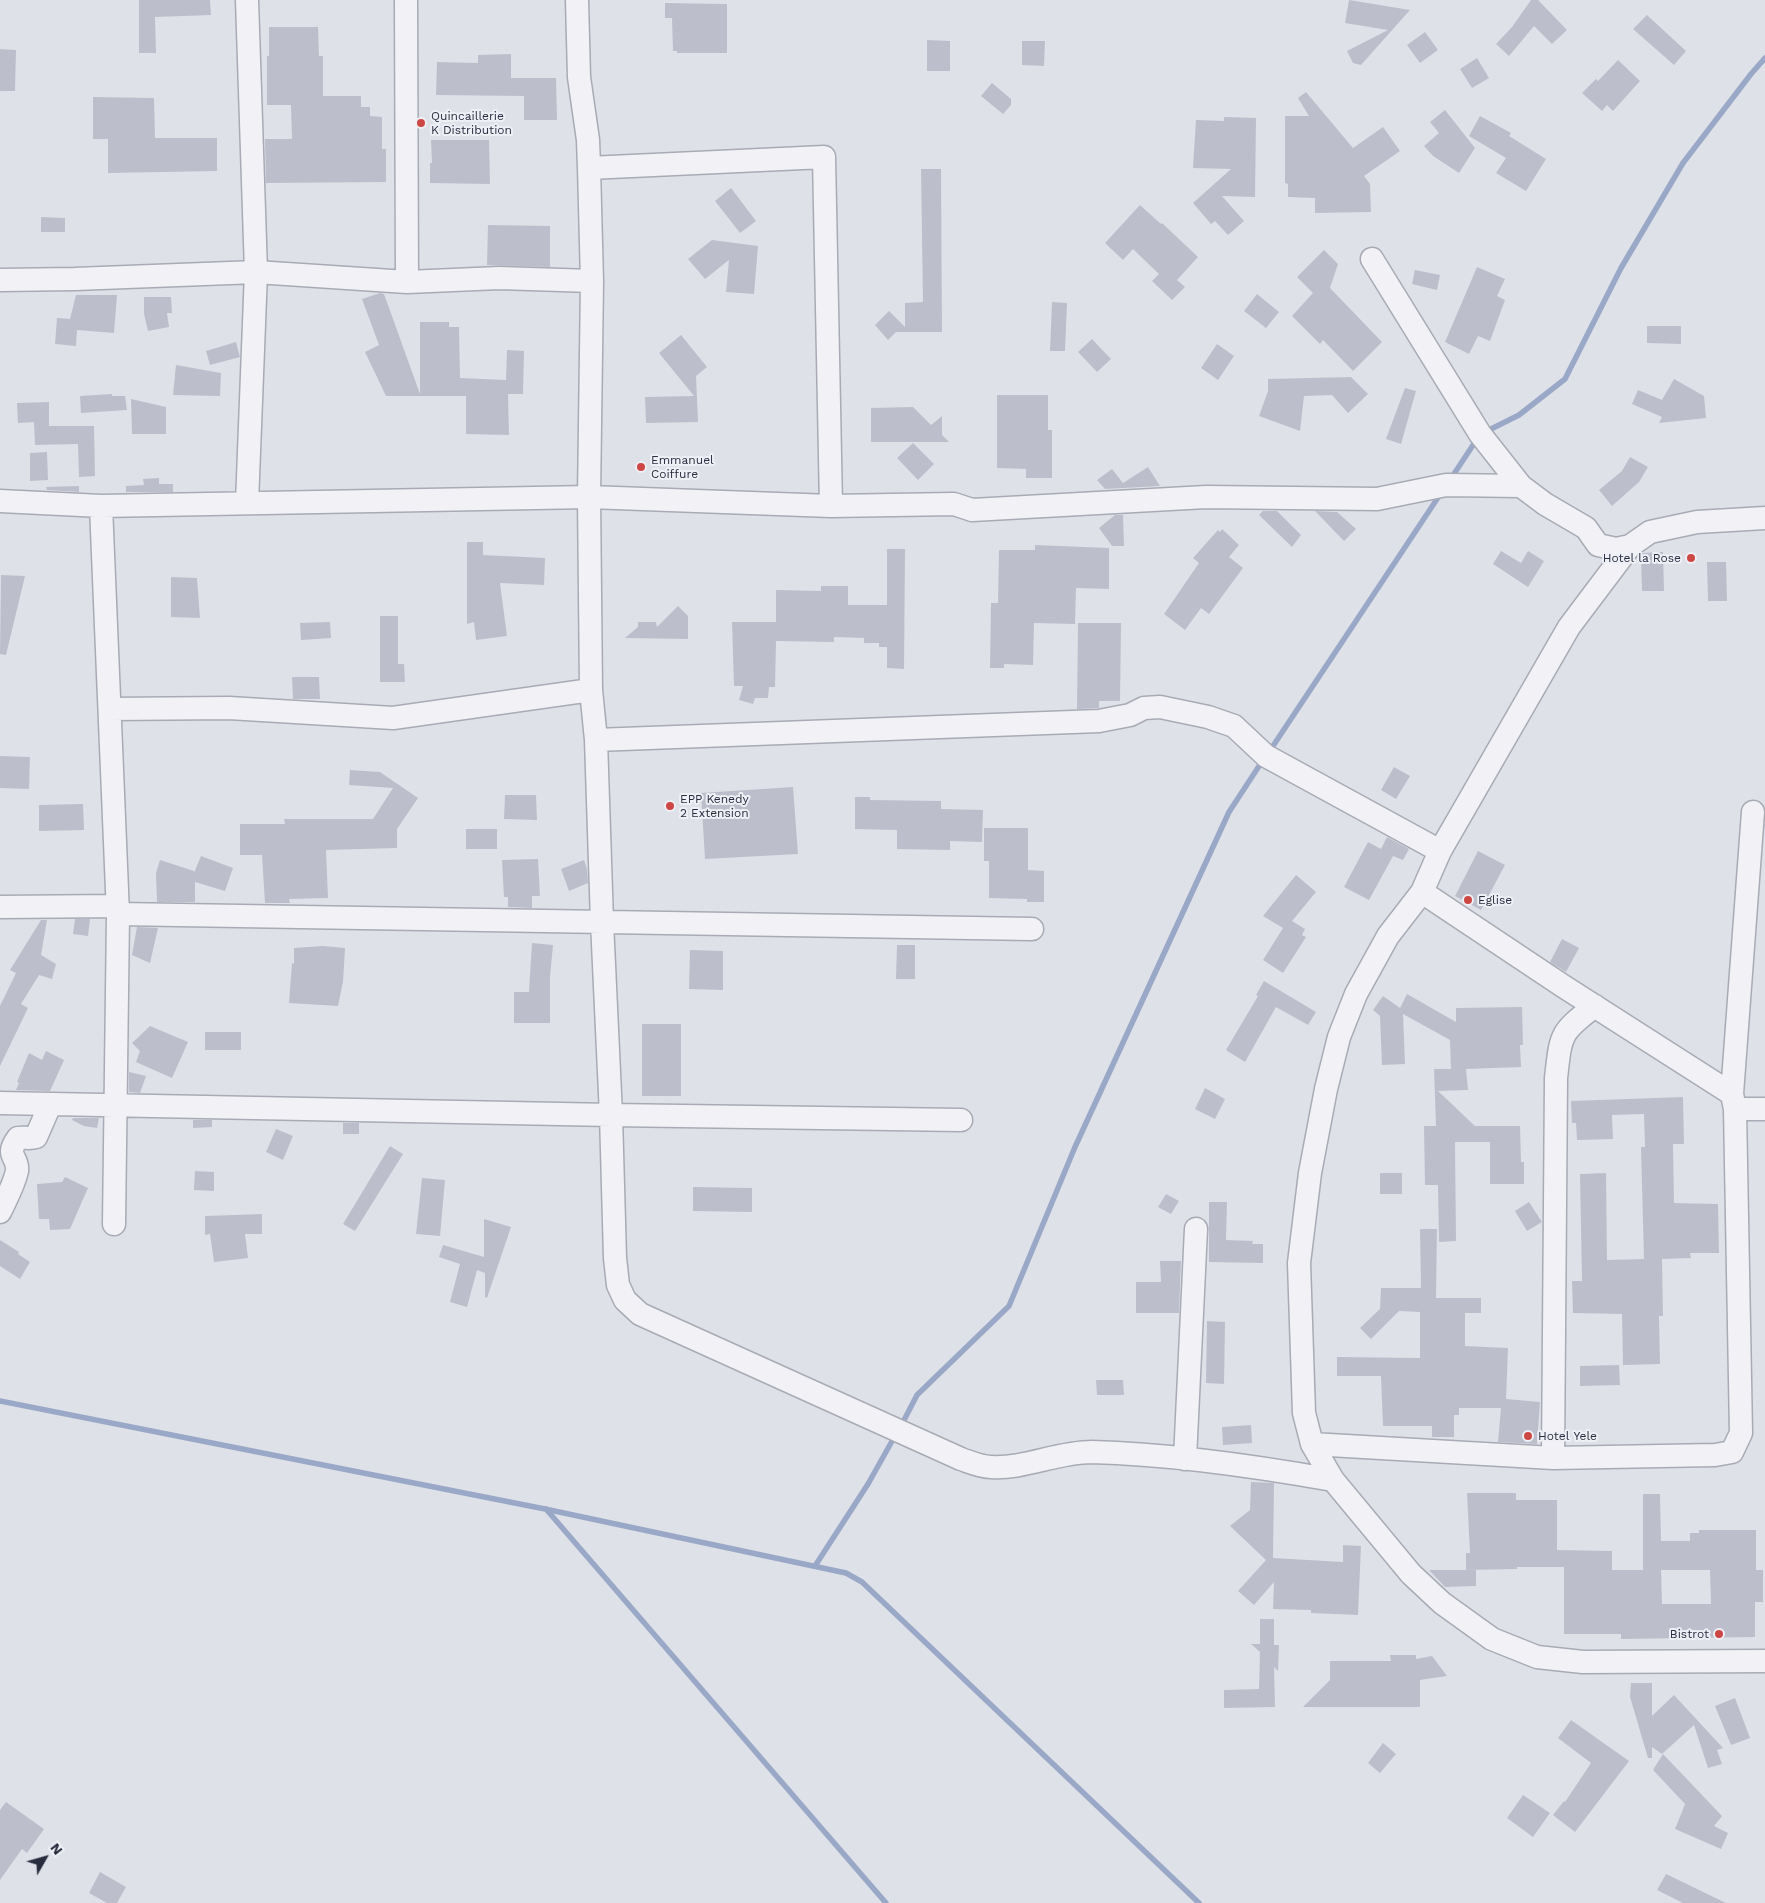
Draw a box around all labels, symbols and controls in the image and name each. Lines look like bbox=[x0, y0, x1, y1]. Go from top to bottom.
place label: Quincaillerie K Distribution bbox=[431, 109, 512, 137]
marker: Quincaillerie K Distribution bbox=[415, 117, 427, 129]
place label: Emmanuel Coiffure bbox=[651, 453, 714, 481]
marker: Emmanuel Coiffure bbox=[635, 461, 647, 473]
place label: Hotel la Rose bbox=[1603, 551, 1681, 565]
marker: Hotel la Rose bbox=[1685, 552, 1697, 564]
place label: EPP Kenedy 2 Extension bbox=[680, 792, 749, 820]
marker: EPP Kenedy 2 Extension bbox=[664, 800, 676, 812]
place label: Eglise bbox=[1478, 893, 1512, 907]
marker: Eglise bbox=[1462, 894, 1474, 906]
place label: Hotel Yele bbox=[1538, 1429, 1597, 1443]
marker: Hotel Yele bbox=[1522, 1430, 1534, 1442]
place label: Bistrot bbox=[1670, 1627, 1709, 1641]
marker: Bistrot bbox=[1713, 1628, 1725, 1640]
north arrow bbox=[20, 1833, 70, 1883]
text: N bbox=[47, 1840, 66, 1858]

